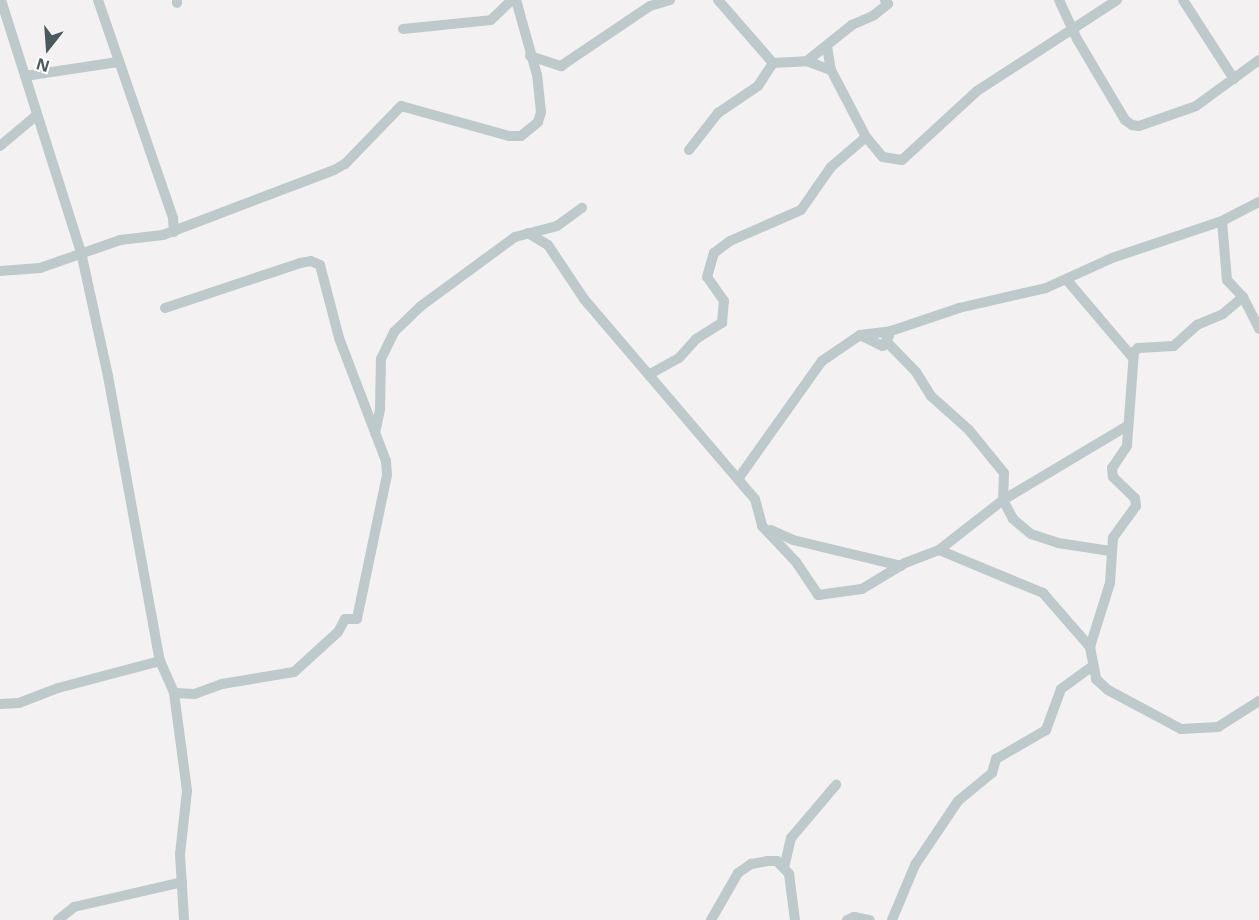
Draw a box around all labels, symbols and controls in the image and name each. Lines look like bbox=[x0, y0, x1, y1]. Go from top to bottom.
north arrow bbox=[18, 18, 78, 78]
text: N bbox=[33, 53, 52, 78]

